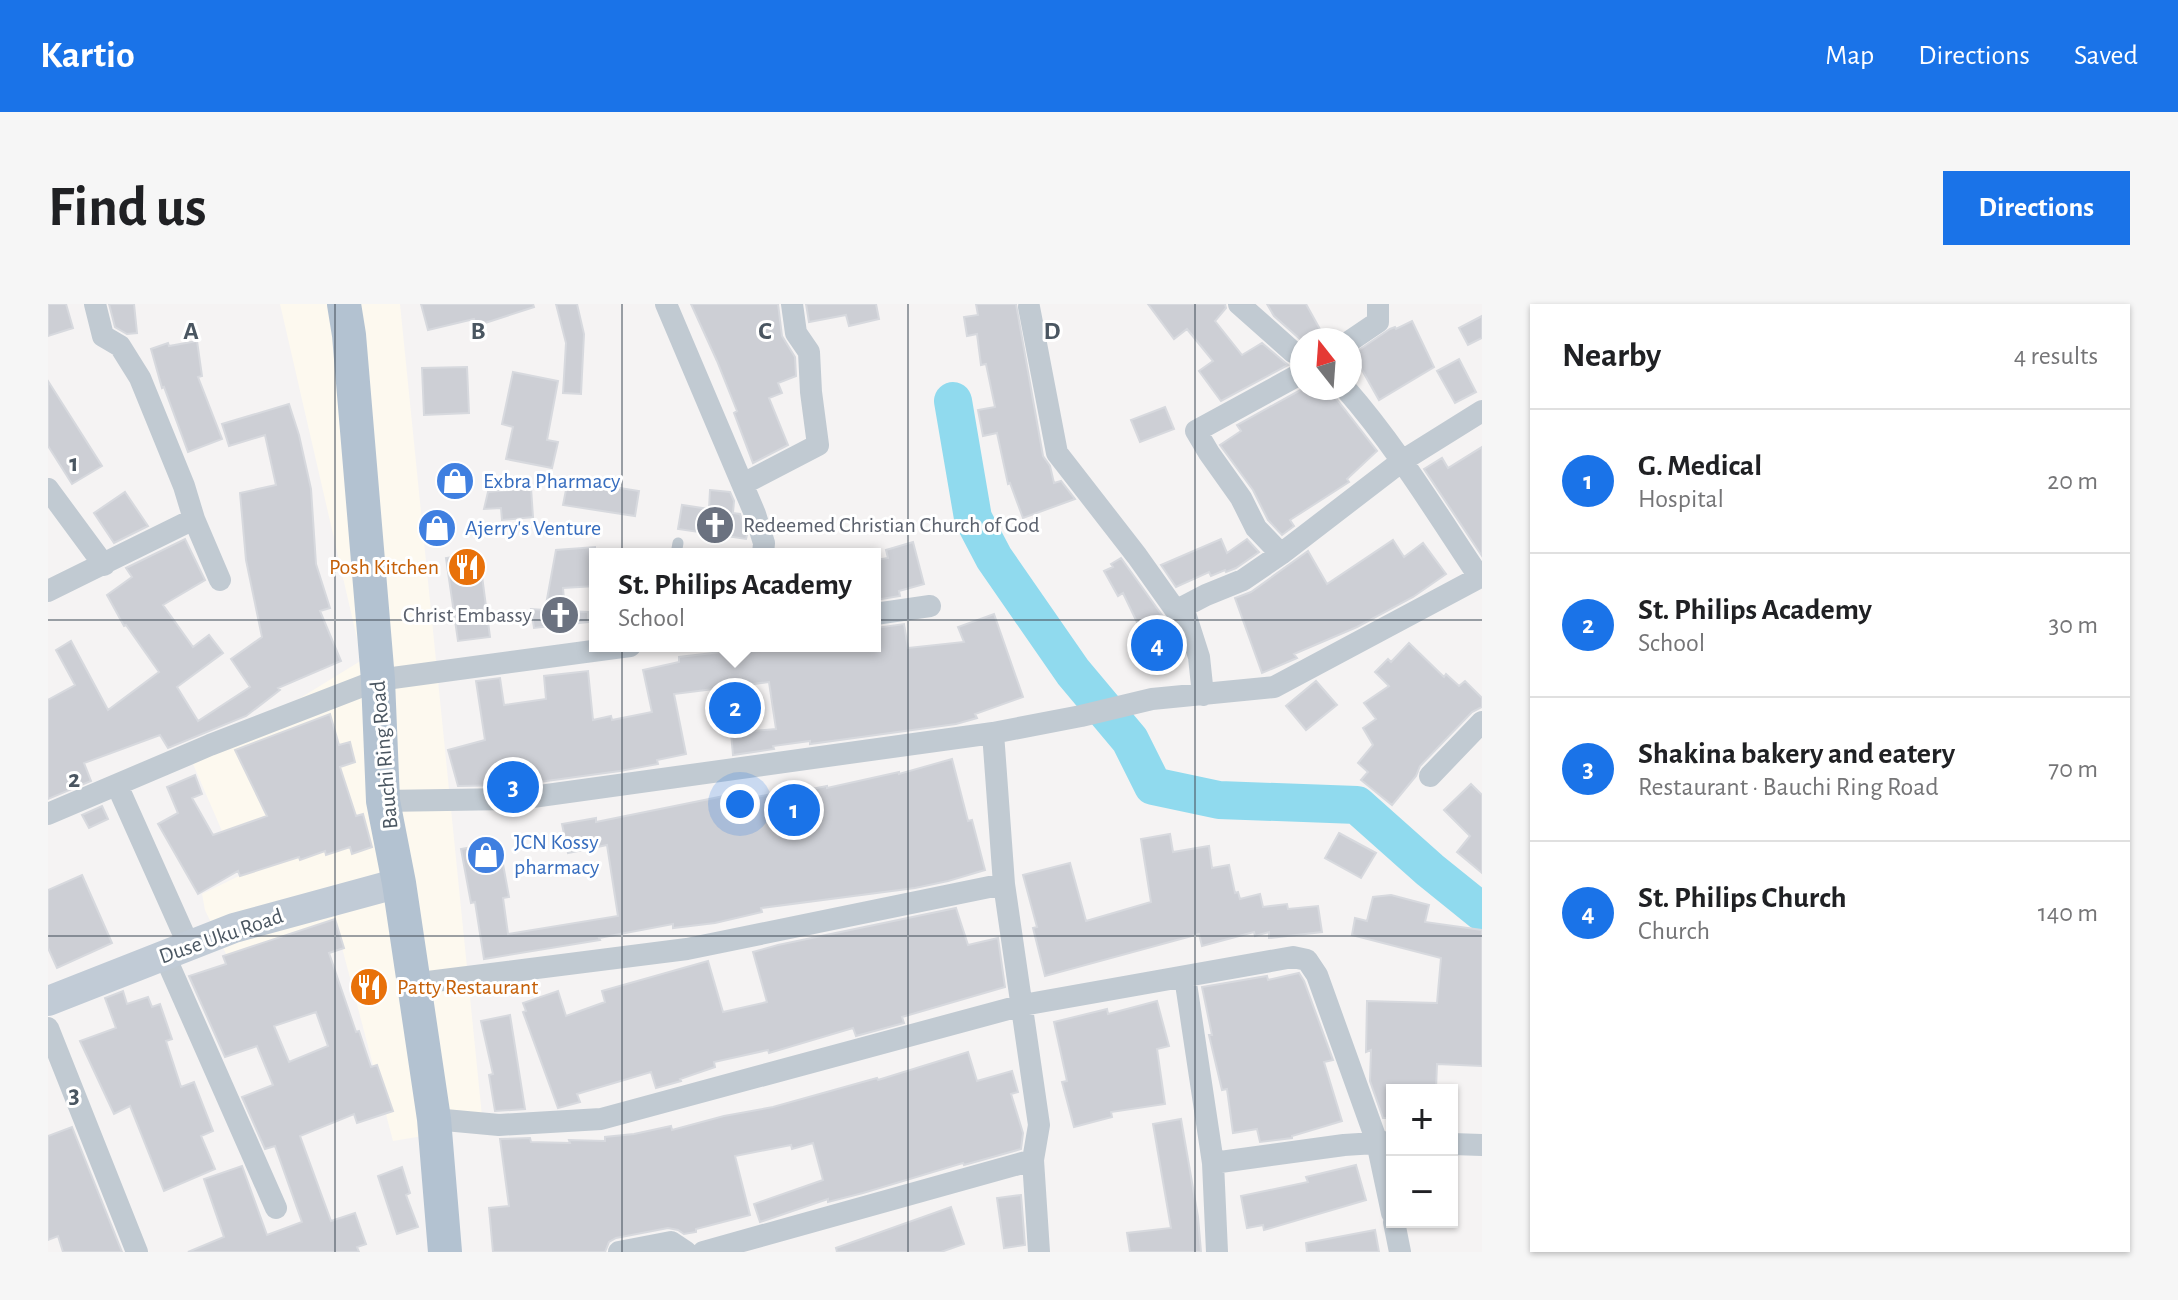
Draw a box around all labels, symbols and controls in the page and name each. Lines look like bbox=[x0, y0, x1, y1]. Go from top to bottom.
text: Kartio bbox=[40, 37, 135, 75]
text: Map bbox=[1825, 42, 1874, 70]
text: Directions bbox=[1918, 42, 2030, 70]
text: Saved bbox=[2074, 42, 2138, 70]
button: Directions bbox=[1943, 171, 2130, 245]
text: Find us bbox=[48, 180, 206, 236]
text: A bbox=[183, 318, 199, 344]
text: B bbox=[470, 318, 486, 344]
text: C bbox=[758, 318, 772, 344]
text: D bbox=[1043, 318, 1061, 344]
north arrow bbox=[1290, 328, 1362, 400]
text: Nearby bbox=[1562, 339, 1661, 373]
text: 4 results bbox=[2014, 343, 2098, 369]
text: 1 bbox=[69, 450, 79, 476]
text: G. Medical bbox=[1638, 451, 1762, 481]
shop icon: Exbra Pharmacy bbox=[434, 460, 476, 502]
text: 1 bbox=[1583, 468, 1593, 494]
text: 20 m bbox=[2047, 468, 2098, 494]
place label: Exbra Pharmacy bbox=[483, 470, 621, 492]
text: Hospital bbox=[1638, 486, 1724, 512]
church icon: Redeemed Christian Church of God bbox=[694, 504, 736, 546]
shop icon: Ajerry's Venture bbox=[416, 507, 458, 549]
place label: Redeemed Christian Church of God bbox=[743, 514, 1040, 536]
place label: Ajerry's Venture bbox=[465, 517, 601, 539]
restaurant icon: Posh Kitchen bbox=[446, 546, 488, 588]
popup bbox=[589, 548, 881, 652]
place label: Posh Kitchen bbox=[329, 556, 439, 578]
text: St. Philips Academy bbox=[618, 570, 852, 600]
church icon: Christ Embassy bbox=[539, 594, 581, 636]
text: St. Philips Academy bbox=[1638, 595, 1872, 625]
place label: Christ Embassy bbox=[403, 604, 533, 626]
text: School bbox=[618, 605, 685, 631]
text: 2 bbox=[1582, 612, 1594, 638]
text: 30 m bbox=[2048, 612, 2098, 638]
pin: 4 bbox=[1131, 615, 1183, 675]
text: School bbox=[1638, 630, 1705, 656]
pin: 2 bbox=[709, 678, 761, 738]
street label: Bauchi Ring Road bbox=[367, 680, 401, 830]
text: Shakina bakery and eatery bbox=[1638, 739, 1955, 769]
text: 3 bbox=[1582, 756, 1594, 782]
text: 70 m bbox=[2048, 756, 2098, 782]
pin: 3 bbox=[487, 757, 539, 817]
text: 2 bbox=[68, 766, 80, 792]
text: Restaurant · Bauchi Ring Road bbox=[1638, 774, 1939, 800]
pin: 1 bbox=[768, 780, 820, 840]
your location bbox=[720, 784, 760, 824]
place label: JCN Kossy pharmacy bbox=[514, 831, 600, 878]
shop icon: JCN Kossy pharmacy bbox=[465, 834, 507, 876]
text: St. Philips Church bbox=[1638, 883, 1847, 913]
text: 4 bbox=[1581, 900, 1595, 926]
text: 140 m bbox=[2038, 900, 2098, 926]
street label: Duse Uku Road bbox=[156, 904, 286, 968]
text: Church bbox=[1638, 918, 1710, 944]
restaurant icon: Patty Restaurant bbox=[348, 966, 390, 1008]
place label: Patty Restaurant bbox=[397, 976, 538, 998]
text: 3 bbox=[68, 1082, 80, 1108]
map controls bbox=[1386, 1084, 1458, 1228]
button: + bbox=[1386, 1084, 1458, 1156]
button: − bbox=[1386, 1156, 1458, 1228]

